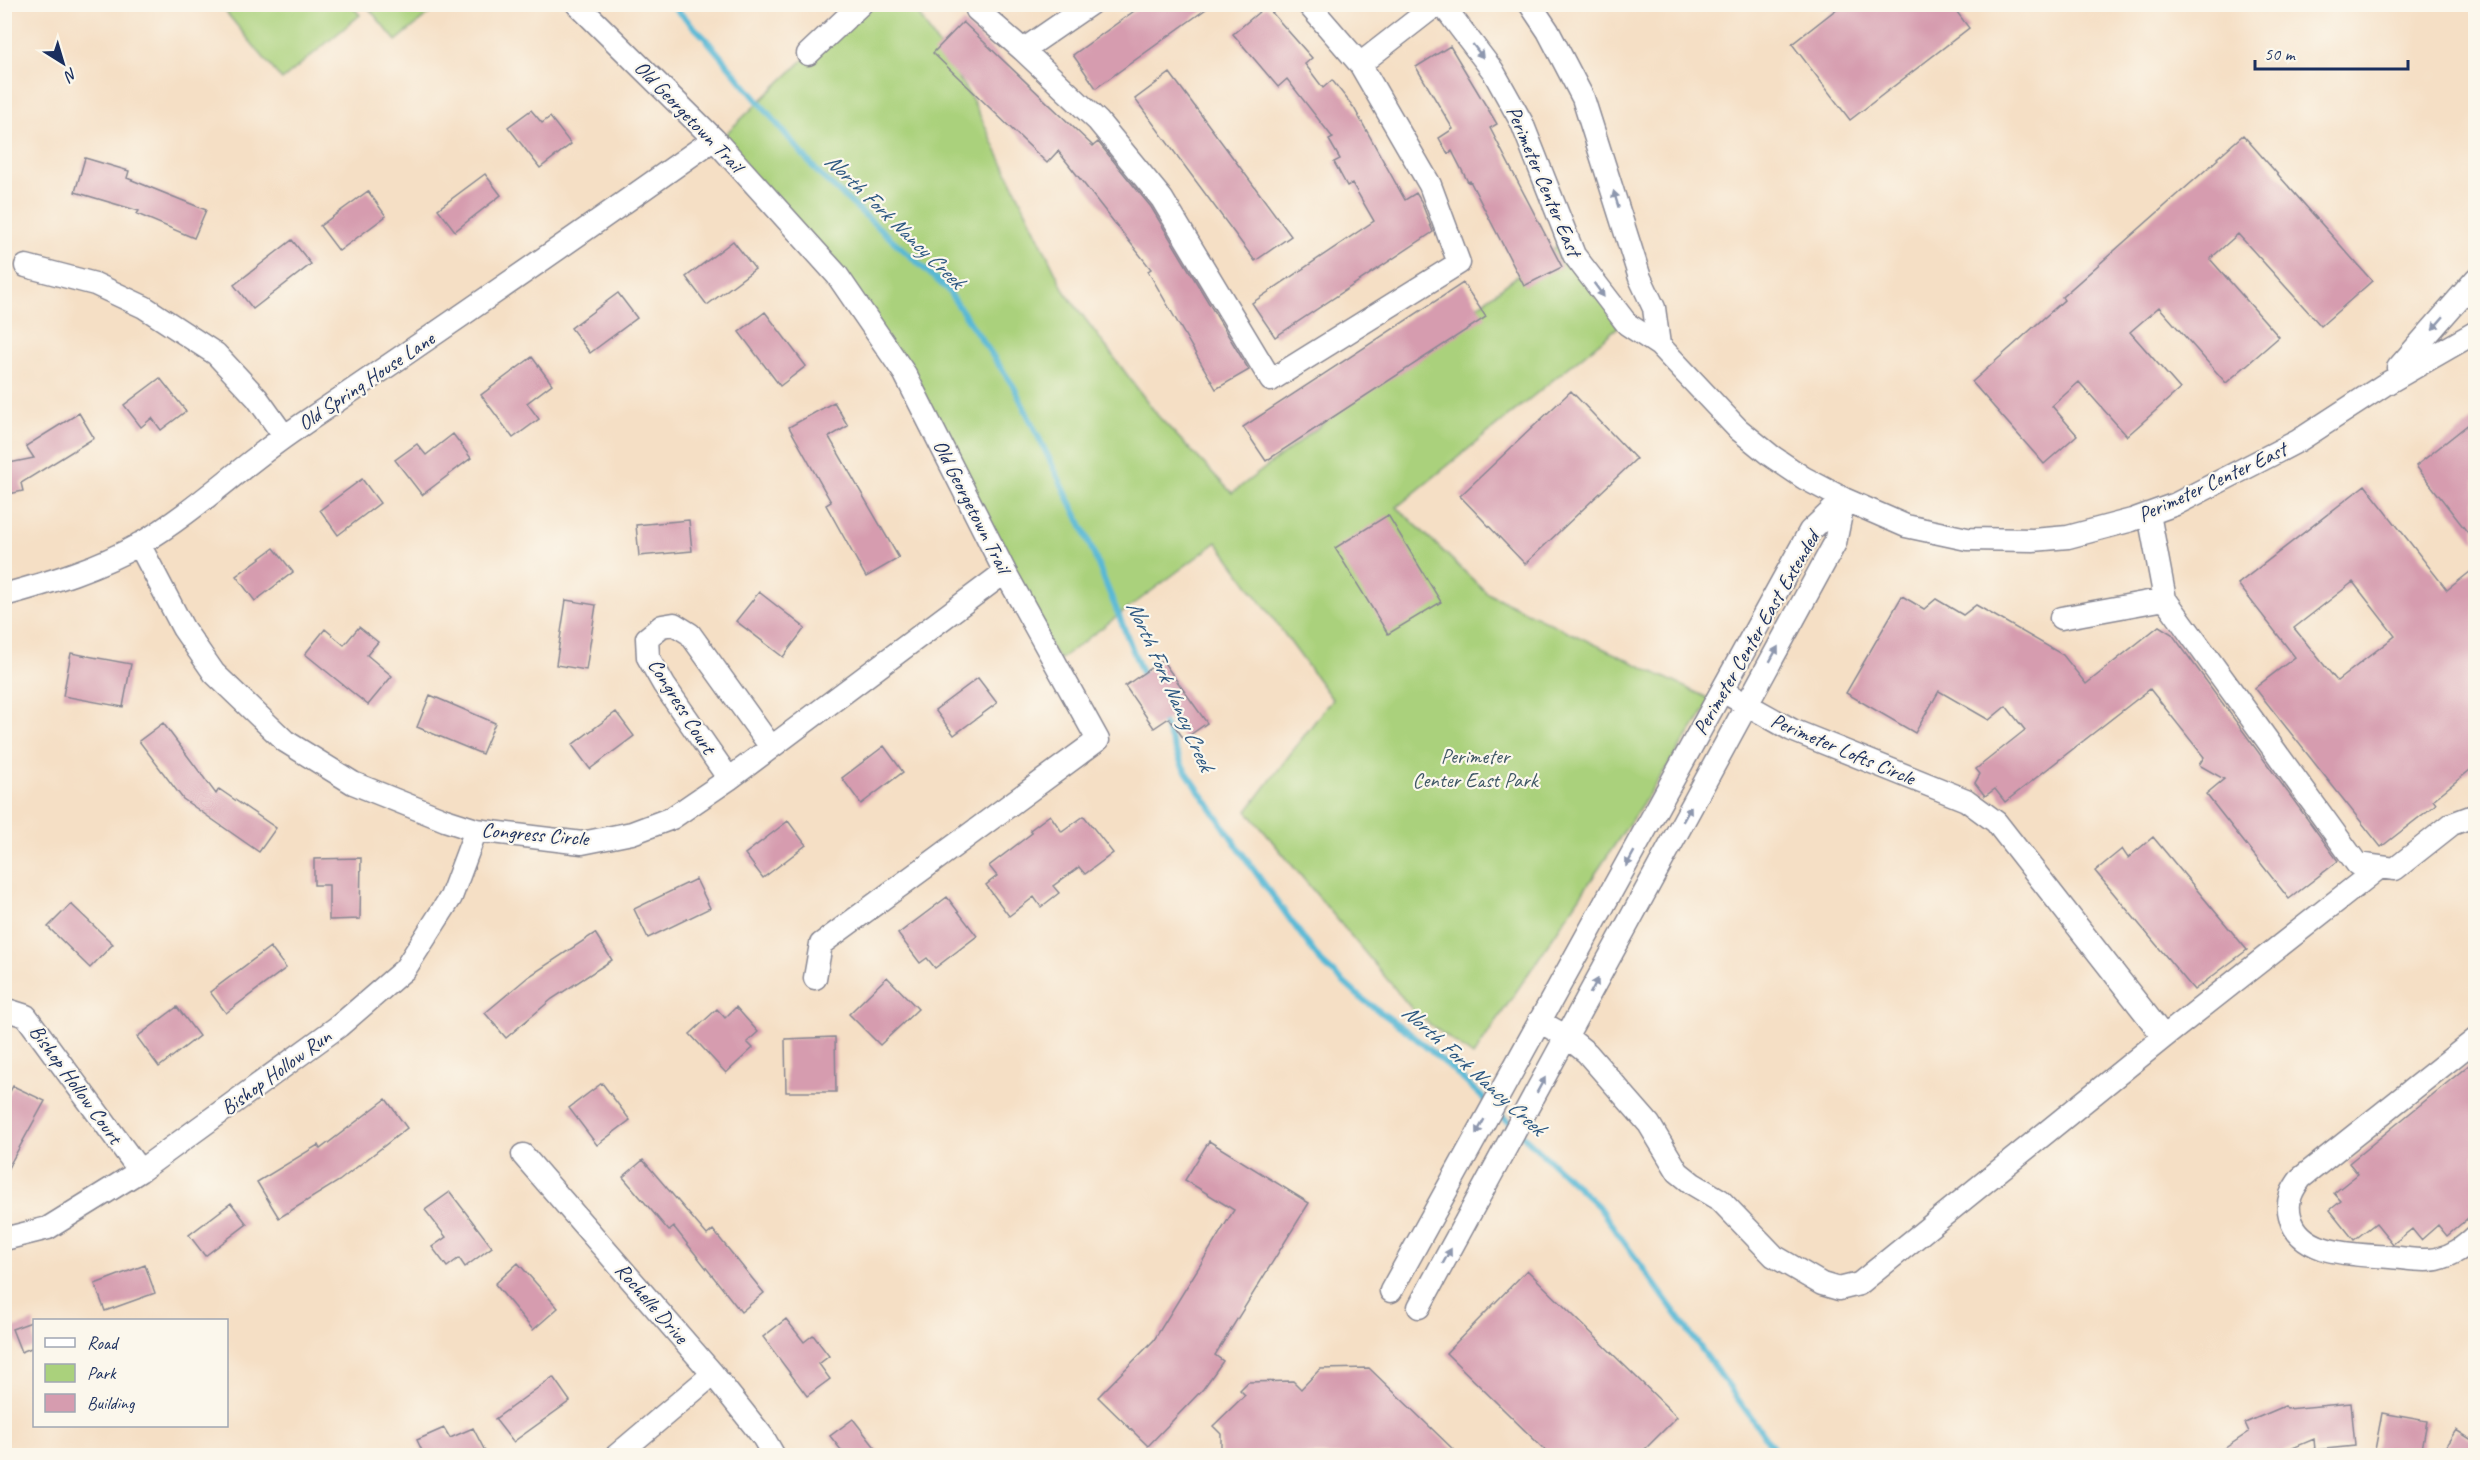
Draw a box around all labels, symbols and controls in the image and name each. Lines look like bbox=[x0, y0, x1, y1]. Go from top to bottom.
north arrow bbox=[33, 33, 93, 93]
scale bar bbox=[2255, 33, 2408, 71]
one-way arrow bbox=[1471, 43, 1483, 58]
text: 50 m bbox=[2264, 43, 2297, 65]
street label: Old Georgetown Trail bbox=[629, 55, 751, 180]
text: N bbox=[59, 63, 81, 87]
street label: Perimeter Center East bbox=[1501, 102, 1589, 263]
water label: North Fork Nancy Creek bbox=[819, 147, 973, 297]
one-way arrow bbox=[1611, 190, 1620, 208]
one-way arrow bbox=[1593, 281, 1605, 297]
one-way arrow bbox=[2432, 315, 2445, 330]
street label: Old Spring House Lane bbox=[293, 325, 440, 436]
street label: Old Georgetown Trail bbox=[927, 435, 1018, 580]
street label: Perimeter Center East bbox=[2134, 435, 2293, 528]
street label: Perimeter Center East Extended bbox=[1687, 523, 1827, 739]
water label: North Fork Nancy Creek bbox=[1120, 596, 1222, 778]
one-way arrow bbox=[1769, 645, 1779, 662]
street label: Congress Court bbox=[642, 653, 723, 760]
street label: Perimeter Lofts Circle bbox=[1767, 707, 1921, 792]
park label: Perimeter Center East Park bbox=[1413, 743, 1540, 793]
one-way arrow bbox=[1682, 805, 1692, 822]
street label: Congress Circle bbox=[480, 816, 592, 852]
one-way arrow bbox=[1625, 851, 1635, 868]
one-way arrow bbox=[1589, 977, 1599, 994]
water label: North Fork Nancy Creek bbox=[1396, 998, 1554, 1144]
street label: Bishop Hollow Court bbox=[24, 1019, 129, 1151]
street label: Bishop Hollow Run bbox=[216, 1023, 337, 1121]
one-way arrow bbox=[1536, 1076, 1546, 1093]
one-way arrow bbox=[1475, 1119, 1485, 1136]
one-way arrow bbox=[1442, 1247, 1452, 1264]
street label: Rochelle Drive bbox=[610, 1257, 695, 1350]
legend bbox=[33, 1319, 228, 1427]
text: Road bbox=[87, 1332, 120, 1354]
text: Park bbox=[87, 1362, 117, 1384]
text: Building bbox=[87, 1392, 136, 1414]

